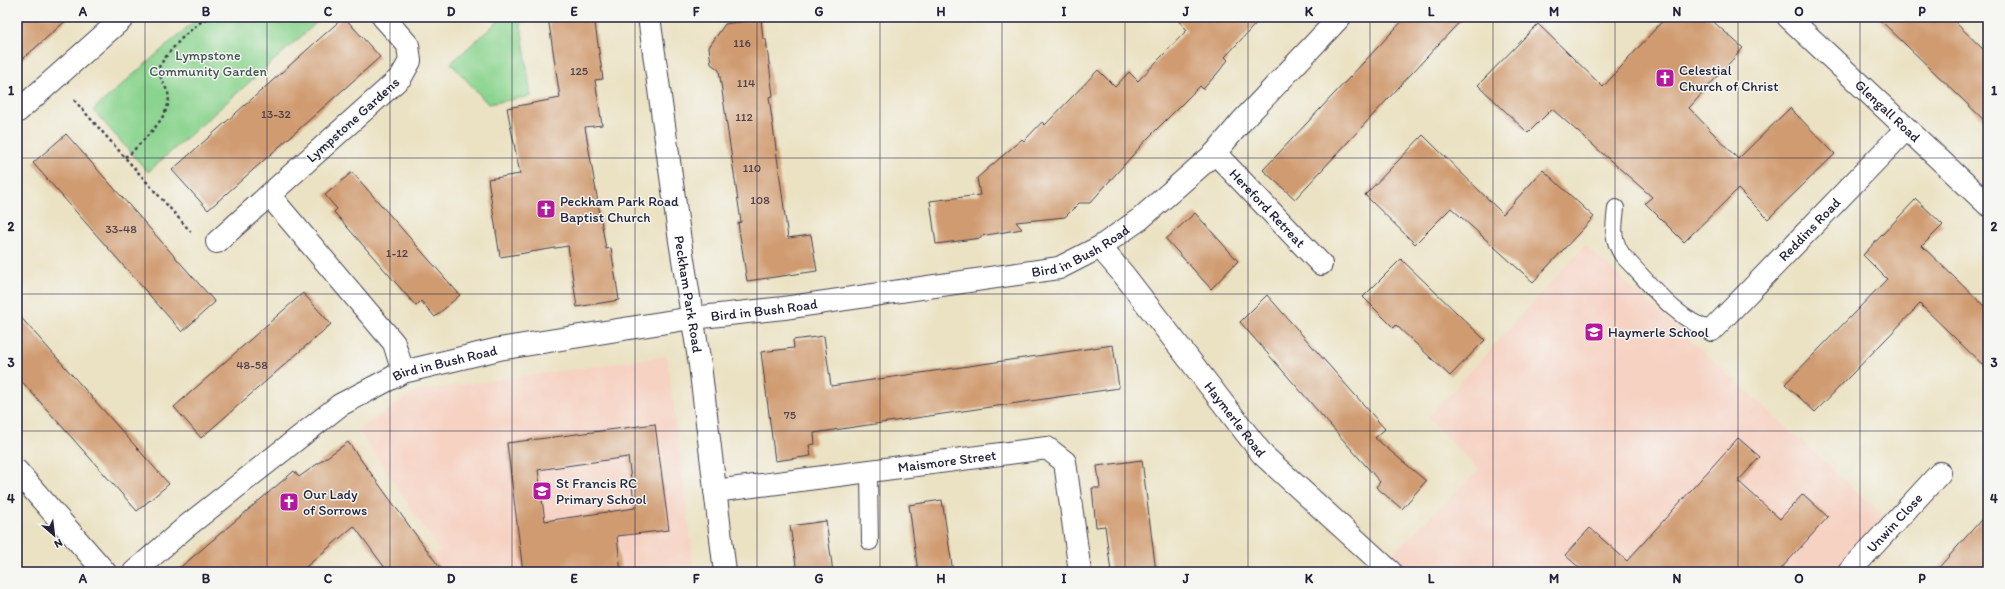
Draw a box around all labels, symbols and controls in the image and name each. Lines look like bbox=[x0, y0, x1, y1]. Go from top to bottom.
text: A bbox=[78, 4, 88, 19]
text: B bbox=[202, 4, 211, 19]
text: C bbox=[324, 4, 333, 19]
text: D bbox=[447, 4, 456, 19]
text: E bbox=[570, 4, 578, 19]
text: F bbox=[693, 4, 700, 19]
text: G bbox=[815, 4, 824, 19]
text: H bbox=[937, 4, 946, 19]
text: I bbox=[1062, 4, 1067, 19]
text: J bbox=[1182, 4, 1190, 19]
text: K bbox=[1305, 4, 1314, 19]
text: L bbox=[1428, 4, 1435, 19]
text: M bbox=[1549, 4, 1559, 19]
text: N bbox=[1673, 4, 1682, 19]
text: O bbox=[1794, 4, 1804, 19]
text: P bbox=[1918, 4, 1926, 19]
house number: 116 bbox=[733, 36, 751, 50]
park label: Lympstone Community Garden bbox=[149, 47, 267, 80]
place label: Celestial Church of Christ bbox=[1679, 62, 1778, 95]
house number: 125 bbox=[570, 64, 588, 78]
church icon: Celestial Church of Christ bbox=[1654, 67, 1676, 89]
street label: Lympstone Gardens bbox=[303, 74, 403, 166]
house number: 114 bbox=[737, 76, 755, 90]
street label: Glengall Road bbox=[1852, 76, 1924, 146]
text: 1 bbox=[8, 83, 14, 98]
text: 1 bbox=[1991, 83, 1997, 98]
house number: 13-32 bbox=[261, 107, 292, 121]
house number: 112 bbox=[735, 110, 753, 124]
house number: 110 bbox=[743, 161, 761, 175]
street label: Hereford Retreat bbox=[1226, 165, 1309, 251]
place label: Peckham Park Road Baptist Church bbox=[560, 193, 679, 226]
house number: 108 bbox=[750, 193, 770, 207]
street label: Reddins Road bbox=[1775, 194, 1844, 265]
church icon: Peckham Park Road Baptist Church bbox=[535, 198, 557, 220]
text: 2 bbox=[8, 219, 15, 234]
text: 2 bbox=[1991, 219, 1998, 234]
street label: Bird in Bush Road bbox=[1030, 221, 1133, 280]
house number: 33-48 bbox=[105, 222, 137, 236]
street label: Peckham Park Road bbox=[671, 234, 706, 354]
house number: 1-12 bbox=[386, 246, 409, 260]
street label: Bird in Bush Road bbox=[710, 295, 819, 324]
school or university icon: Haymerle School bbox=[1583, 321, 1605, 343]
place label: Haymerle School bbox=[1608, 324, 1709, 341]
street label: Bird in Bush Road bbox=[389, 341, 499, 385]
text: 3 bbox=[7, 355, 15, 370]
text: 3 bbox=[1990, 355, 1998, 370]
house number: 48-58 bbox=[236, 358, 268, 372]
street label: Haymerle Road bbox=[1201, 378, 1270, 461]
house number: 75 bbox=[784, 408, 796, 422]
street label: Maismore Street bbox=[897, 446, 997, 476]
place label: St Francis RC Primary School bbox=[556, 475, 647, 508]
school or university icon: St Francis RC Primary School bbox=[531, 480, 553, 502]
place label: Our Lady of Sorrows bbox=[303, 486, 367, 519]
street label: Unwin Close bbox=[1863, 489, 1926, 556]
text: 4 bbox=[7, 491, 15, 506]
church icon: Our Lady of Sorrows bbox=[278, 491, 300, 513]
text: 4 bbox=[1990, 491, 1998, 506]
north arrow bbox=[34, 515, 74, 555]
text: N bbox=[52, 536, 65, 551]
text: A bbox=[78, 571, 88, 586]
text: B bbox=[202, 571, 211, 586]
text: C bbox=[324, 571, 333, 586]
text: D bbox=[447, 571, 456, 586]
text: E bbox=[570, 571, 578, 586]
text: F bbox=[693, 571, 700, 586]
text: G bbox=[815, 571, 824, 586]
text: H bbox=[937, 571, 946, 586]
text: I bbox=[1062, 571, 1067, 586]
text: J bbox=[1182, 571, 1190, 586]
text: K bbox=[1305, 571, 1314, 586]
text: L bbox=[1428, 571, 1435, 586]
text: M bbox=[1549, 571, 1559, 586]
text: N bbox=[1673, 571, 1682, 586]
text: O bbox=[1794, 571, 1804, 586]
text: P bbox=[1918, 571, 1926, 586]

